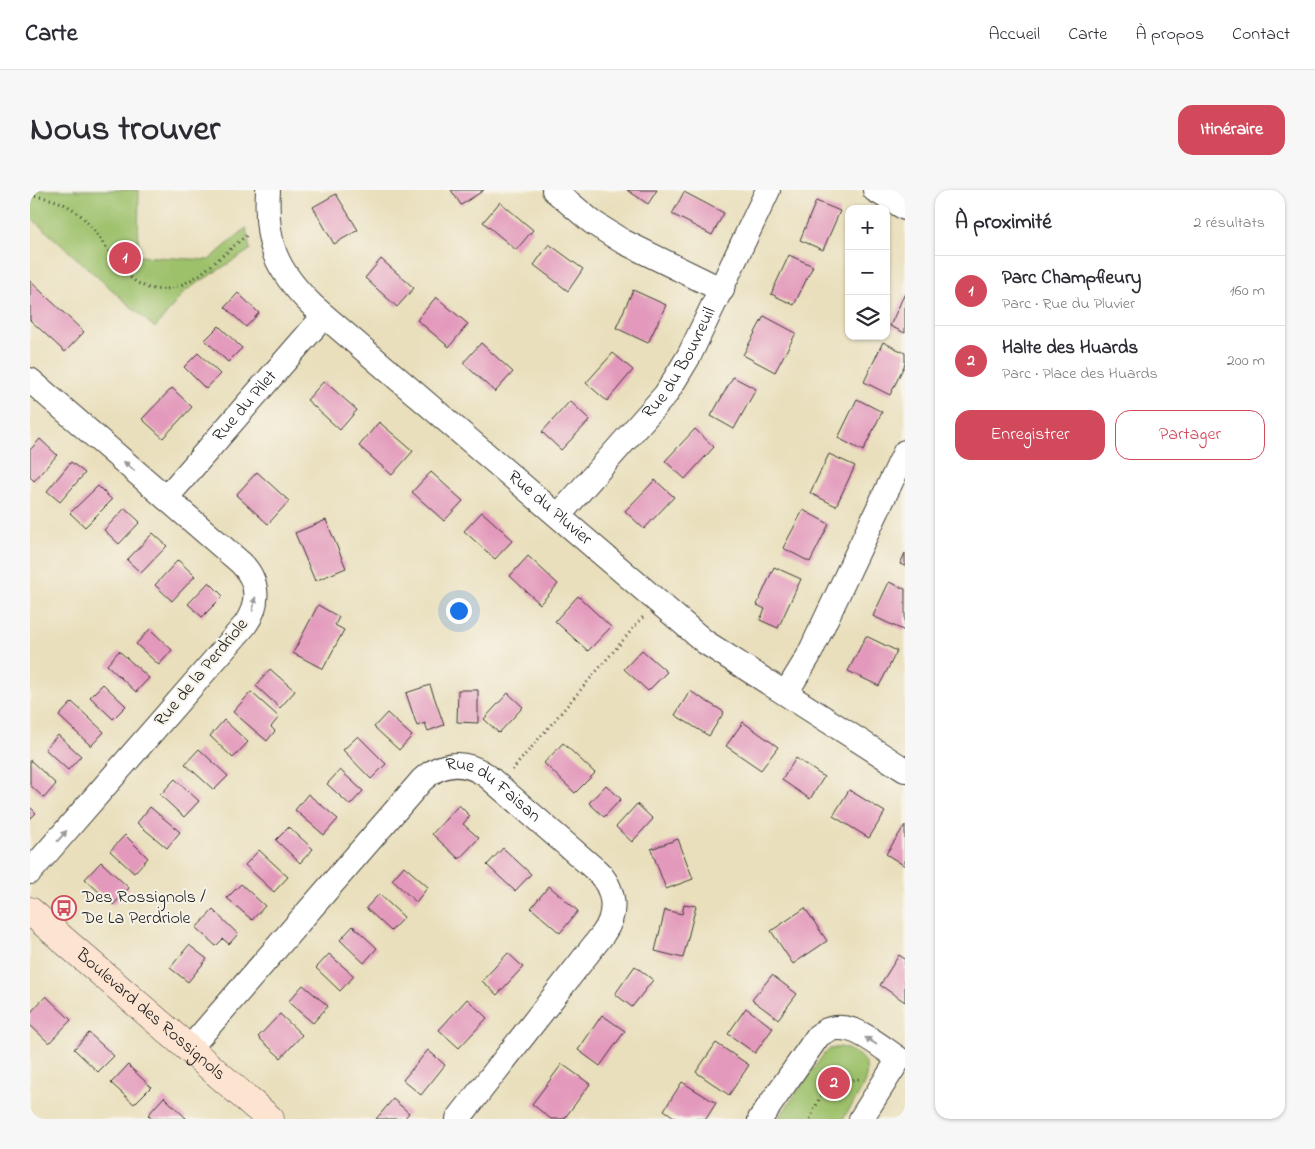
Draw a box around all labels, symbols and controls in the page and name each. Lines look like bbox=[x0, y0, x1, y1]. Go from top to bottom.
text: Carte bbox=[25, 17, 77, 52]
text: Accueil bbox=[988, 22, 1040, 48]
text: Carte bbox=[1068, 22, 1107, 48]
text: À propos bbox=[1135, 22, 1204, 48]
text: Contact bbox=[1232, 22, 1290, 48]
text: Nous trouver bbox=[30, 105, 220, 156]
button: Itinéraire bbox=[1178, 105, 1285, 155]
map controls bbox=[845, 205, 890, 340]
button: + bbox=[845, 205, 890, 250]
text: À proximité bbox=[955, 208, 1052, 238]
text: 2 résultats bbox=[1193, 211, 1265, 235]
pin: 1 bbox=[109, 239, 141, 277]
button: − bbox=[845, 250, 890, 295]
text: Parc Champfleury bbox=[1002, 265, 1141, 292]
text: 1 bbox=[968, 279, 974, 303]
text: 160 m bbox=[1230, 279, 1265, 303]
text: Parc · Rue du Pluvier bbox=[1002, 292, 1135, 316]
button: layers bbox=[845, 295, 890, 340]
street label: Rue du Bouvreuil bbox=[637, 303, 723, 425]
text: Halte des Huards bbox=[1002, 335, 1138, 362]
text: 2 bbox=[967, 349, 975, 373]
text: 200 m bbox=[1227, 349, 1265, 373]
text: Parc · Place des Huards bbox=[1002, 362, 1158, 386]
street label: Rue du Pilet bbox=[207, 365, 284, 448]
button: Enregistrer bbox=[955, 410, 1105, 460]
button: Partager bbox=[1115, 410, 1265, 460]
one-way arrow bbox=[124, 460, 136, 472]
street label: Rue du Pluvier bbox=[501, 465, 598, 553]
one-way arrow bbox=[251, 596, 259, 612]
your location bbox=[446, 598, 472, 624]
street label: Rue de la Perdriole bbox=[149, 612, 256, 733]
street label: Rue du Faisan bbox=[444, 752, 546, 829]
one-way arrow bbox=[56, 830, 68, 842]
place label: Des Rossignols / De La Perdriole bbox=[81, 885, 206, 932]
bus stop icon: Des Rossignols / De La Perdriole bbox=[51, 895, 77, 921]
street label: Boulevard des Rossignols bbox=[69, 942, 231, 1087]
one-way arrow bbox=[864, 1036, 878, 1046]
pin: 2 bbox=[818, 1064, 850, 1102]

